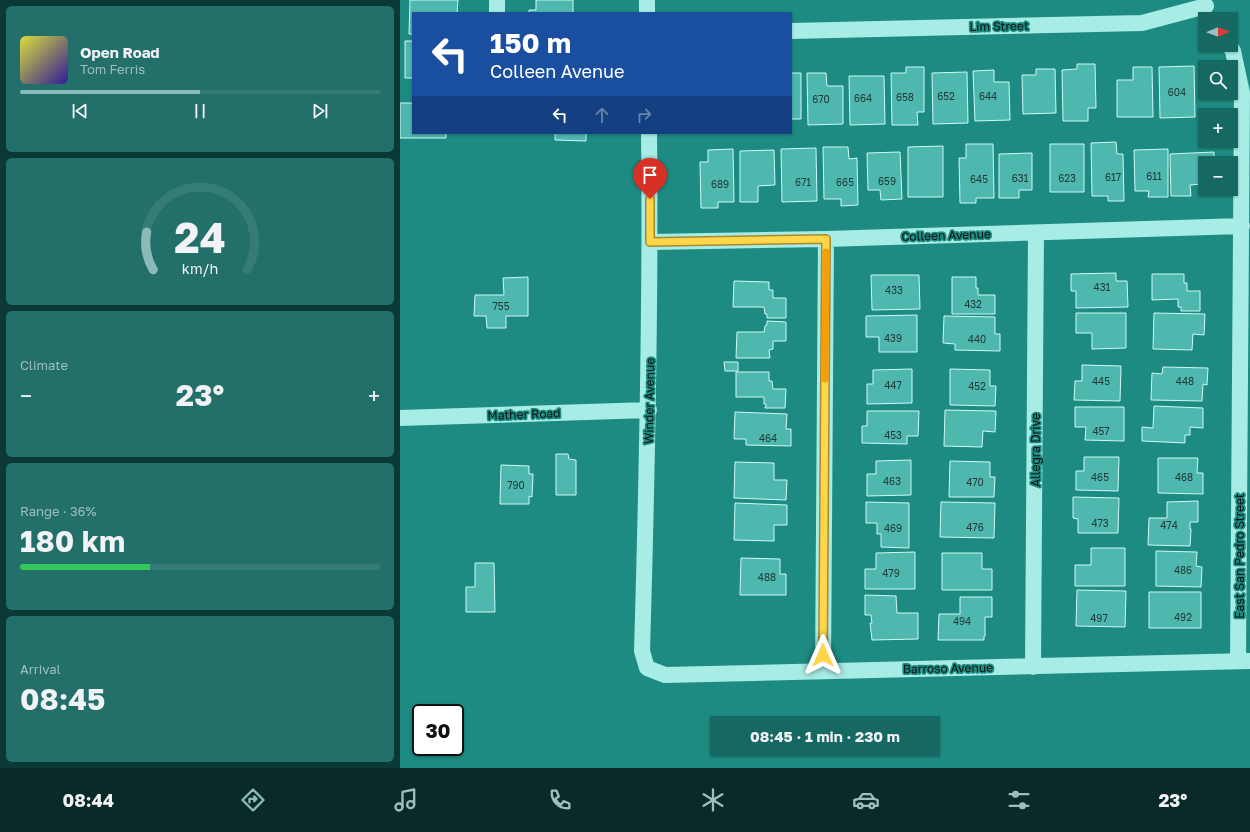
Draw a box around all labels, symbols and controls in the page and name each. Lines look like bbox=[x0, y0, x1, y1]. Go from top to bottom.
north arrow bbox=[1198, 12, 1238, 52]
map controls bbox=[1198, 12, 1238, 196]
street label: Lim Street bbox=[969, 18, 1029, 34]
text: 150 m bbox=[490, 26, 571, 59]
icon: left bbox=[424, 28, 476, 80]
text: Open Road bbox=[80, 43, 160, 61]
text: Colleen Avenue bbox=[490, 60, 624, 82]
button: search bbox=[1198, 60, 1238, 100]
text: Tom Ferris bbox=[80, 61, 145, 77]
house number: 604 bbox=[1168, 86, 1186, 98]
house number: 652 bbox=[937, 90, 955, 102]
house number: 644 bbox=[979, 90, 997, 102]
house number: 658 bbox=[896, 91, 914, 103]
house number: 664 bbox=[854, 92, 872, 104]
house number: 670 bbox=[812, 93, 830, 105]
icon: previous bbox=[69, 100, 91, 122]
icon: pause bbox=[189, 100, 211, 122]
icon: next bbox=[309, 100, 331, 122]
icon: left bbox=[549, 104, 571, 126]
icon: ahead bbox=[591, 104, 613, 126]
icon: right bbox=[633, 104, 655, 126]
button: + bbox=[1198, 108, 1238, 148]
button: − bbox=[1198, 156, 1238, 196]
pin bbox=[633, 158, 667, 199]
icon: arrive bbox=[639, 164, 661, 186]
house number: 611 bbox=[1146, 170, 1162, 182]
house number: 617 bbox=[1105, 171, 1121, 183]
house number: 631 bbox=[1012, 172, 1029, 184]
house number: 623 bbox=[1058, 172, 1076, 184]
house number: 645 bbox=[970, 173, 988, 185]
house number: 659 bbox=[878, 175, 896, 187]
house number: 671 bbox=[795, 176, 811, 188]
house number: 665 bbox=[836, 176, 854, 188]
house number: 689 bbox=[711, 178, 729, 190]
text: 24 bbox=[174, 211, 226, 261]
street label: Colleen Avenue bbox=[901, 226, 991, 244]
text: km/h bbox=[182, 259, 218, 276]
house number: 431 bbox=[1094, 281, 1111, 293]
house number: 433 bbox=[885, 284, 903, 296]
house number: 432 bbox=[964, 298, 982, 310]
house number: 755 bbox=[493, 300, 510, 312]
house number: 439 bbox=[884, 332, 902, 344]
house number: 440 bbox=[968, 333, 986, 345]
text: Climate bbox=[20, 357, 68, 373]
street label: Winder Avenue bbox=[641, 358, 657, 444]
house number: 445 bbox=[1092, 375, 1110, 387]
house number: 448 bbox=[1176, 375, 1194, 387]
text: 23° bbox=[176, 377, 224, 413]
house number: 447 bbox=[884, 379, 902, 391]
house number: 452 bbox=[968, 380, 986, 392]
text: − bbox=[20, 382, 32, 409]
text: + bbox=[368, 382, 380, 409]
street label: Mather Road bbox=[487, 405, 561, 423]
street label: Allegra Drive bbox=[1028, 413, 1043, 487]
house number: 457 bbox=[1092, 425, 1110, 437]
house number: 453 bbox=[884, 429, 902, 441]
house number: 464 bbox=[759, 432, 777, 444]
house number: 465 bbox=[1091, 471, 1109, 483]
house number: 468 bbox=[1175, 471, 1193, 483]
house number: 463 bbox=[883, 475, 901, 487]
house number: 470 bbox=[966, 476, 984, 488]
house number: 790 bbox=[507, 479, 525, 491]
street label: East San Pedro Street bbox=[1232, 493, 1247, 619]
text: Range · 36% bbox=[20, 503, 96, 519]
house number: 473 bbox=[1091, 517, 1109, 529]
house number: 474 bbox=[1160, 519, 1178, 531]
house number: 476 bbox=[966, 521, 984, 533]
house number: 469 bbox=[884, 522, 902, 534]
text: 180 km bbox=[20, 523, 125, 559]
house number: 486 bbox=[1174, 564, 1192, 576]
house number: 479 bbox=[882, 567, 900, 579]
house number: 488 bbox=[758, 571, 776, 583]
house number: 492 bbox=[1174, 611, 1192, 623]
house number: 497 bbox=[1090, 612, 1108, 624]
house number: 494 bbox=[953, 615, 971, 627]
position arrow bbox=[802, 634, 844, 676]
street label: Barroso Avenue bbox=[903, 660, 993, 676]
text: Arrival bbox=[20, 661, 61, 677]
text: 08:45 bbox=[20, 681, 105, 717]
speed limit sign: 30 bbox=[412, 704, 464, 756]
text: 08:45 · 1 min · 230 m bbox=[750, 727, 900, 745]
icon: directions bbox=[239, 786, 267, 814]
icon: music bbox=[392, 786, 420, 814]
icon: phone bbox=[546, 786, 574, 814]
icon: climate bbox=[699, 786, 727, 814]
icon: car bbox=[852, 786, 880, 814]
icon: filters bbox=[1005, 786, 1033, 814]
text: 08:44 bbox=[63, 789, 114, 811]
text: 23° bbox=[1158, 789, 1187, 811]

